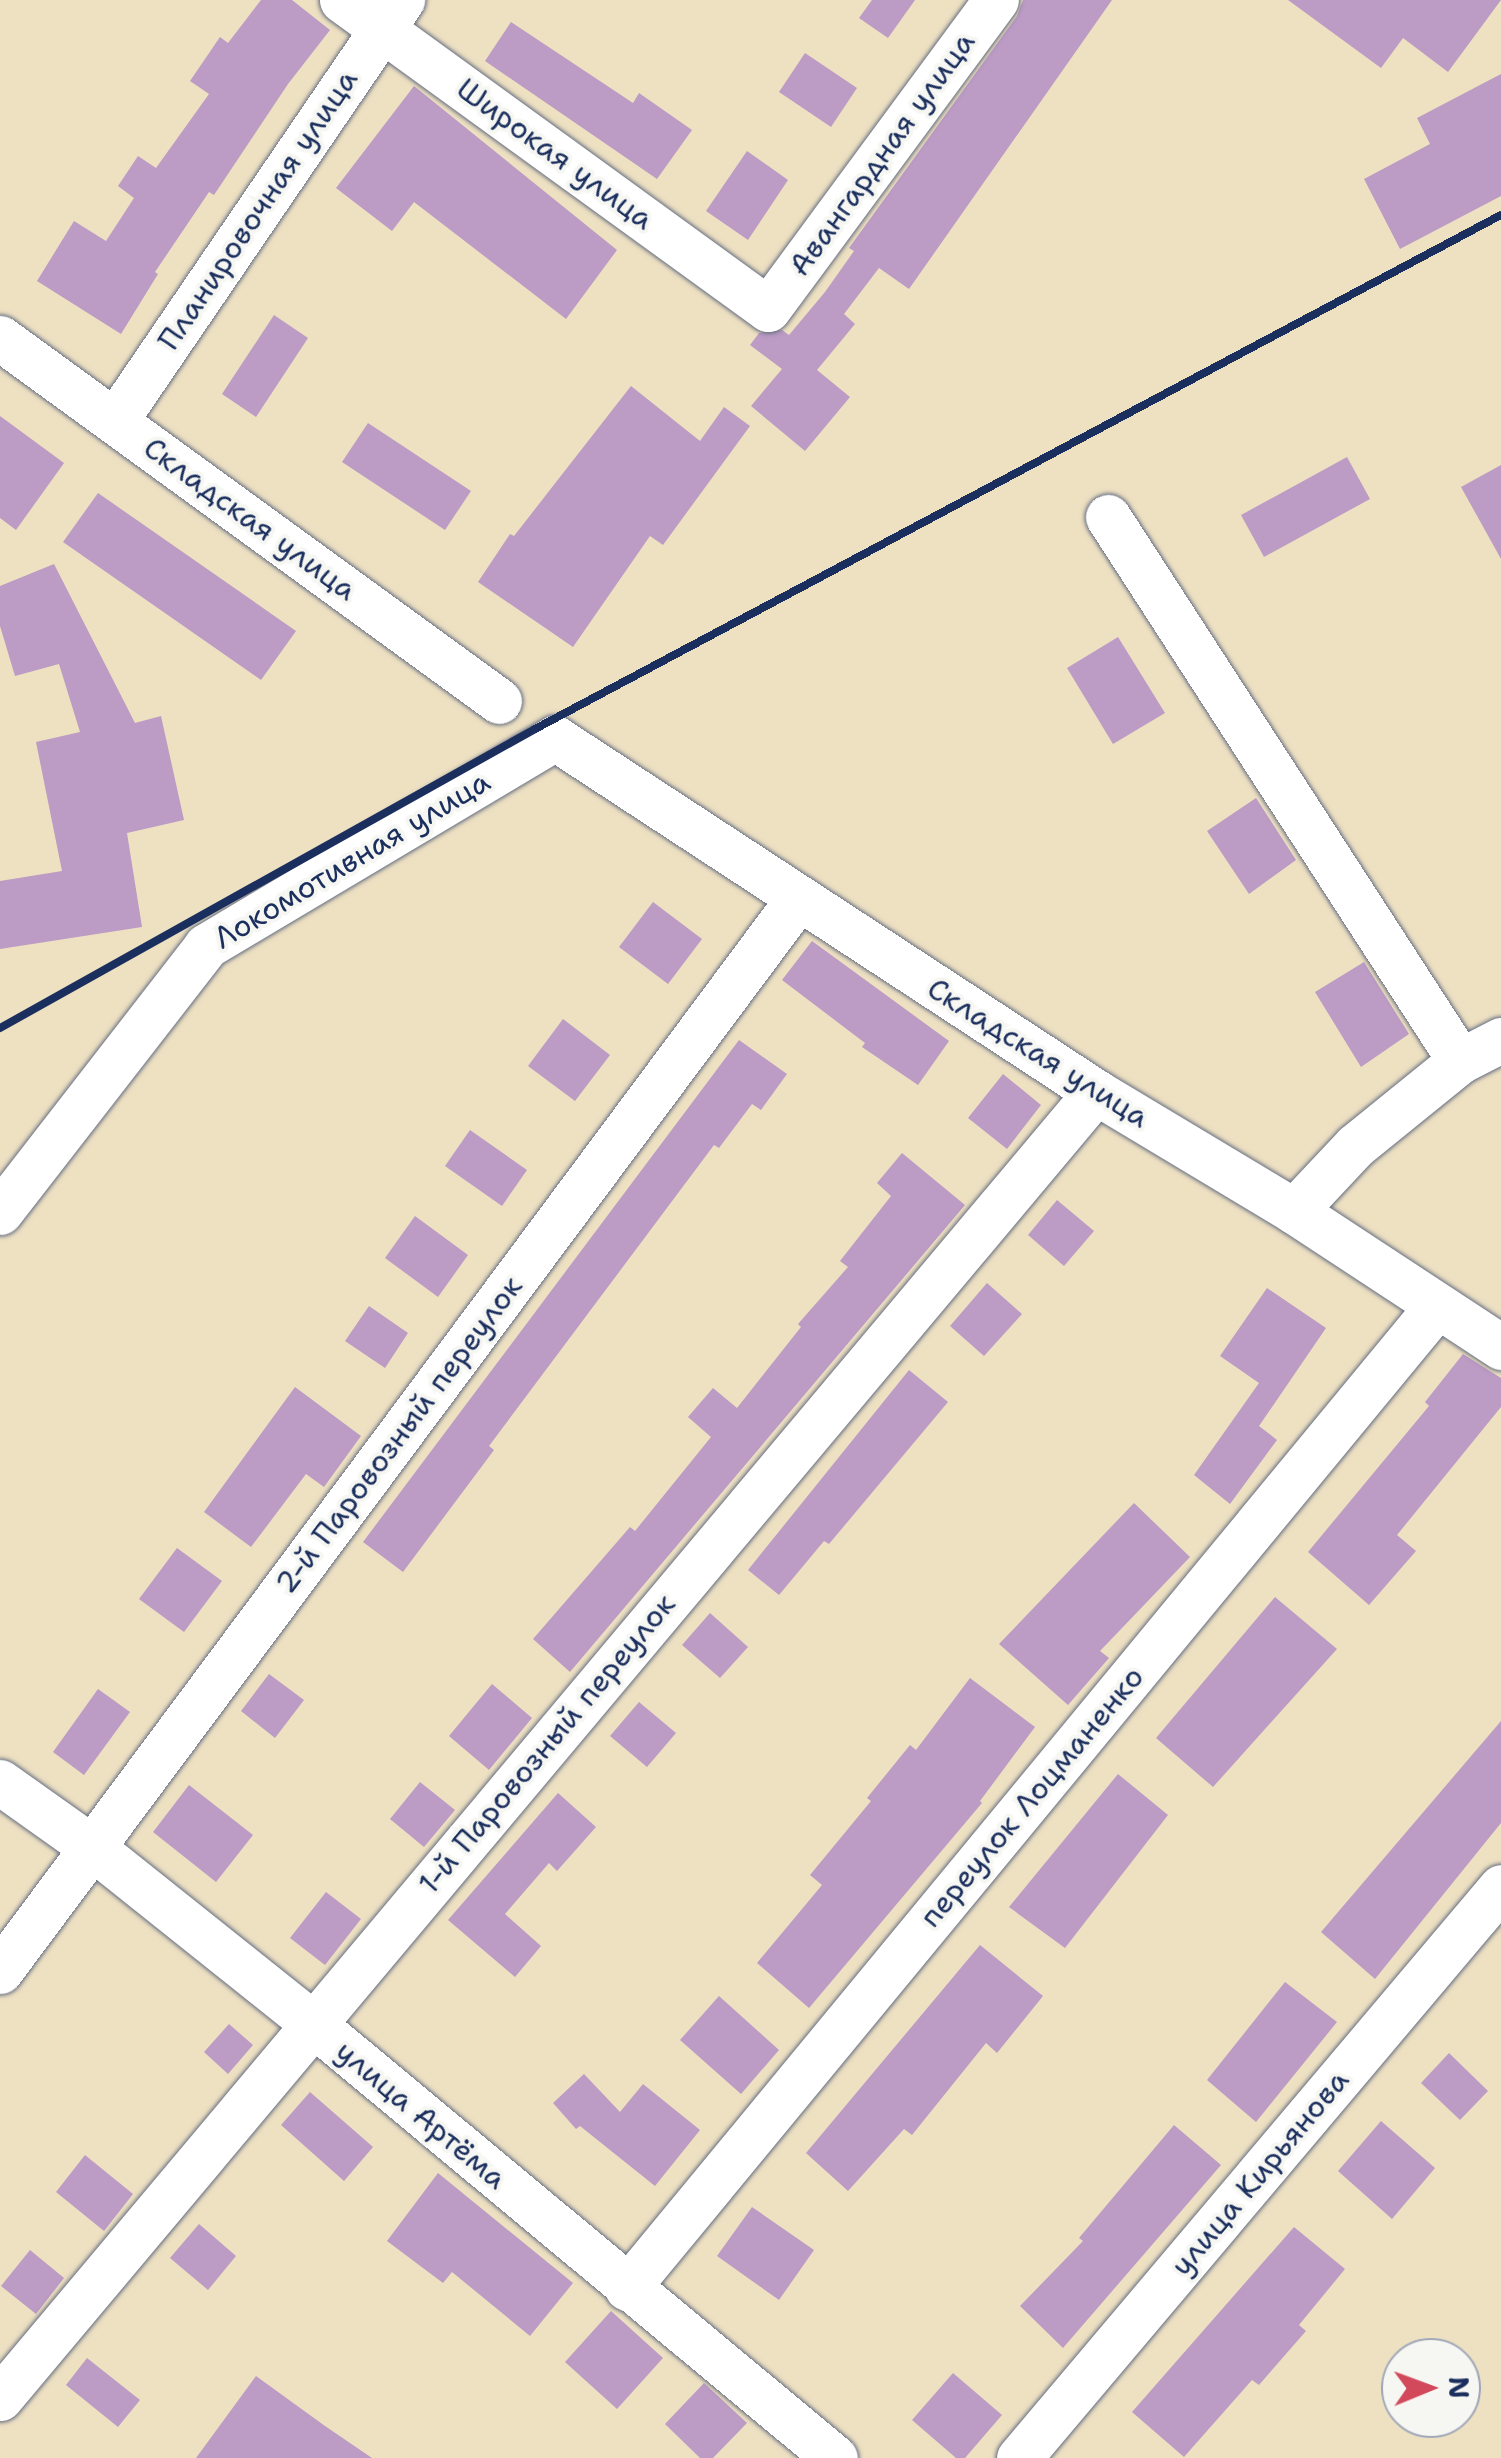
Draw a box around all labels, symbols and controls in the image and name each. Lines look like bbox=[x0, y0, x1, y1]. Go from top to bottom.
street label: Авангардная улица bbox=[781, 25, 983, 283]
street label: Планировочная улица bbox=[151, 63, 365, 357]
street label: Широкая улица bbox=[450, 71, 660, 237]
street label: Складская улица bbox=[137, 430, 363, 608]
street label: Локомотивная улица bbox=[208, 763, 496, 957]
street label: Складская улица bbox=[921, 970, 1155, 1136]
street label: 2-й Паровозный переулок bbox=[268, 1269, 530, 1601]
street label: 1-й Паровозный переулок bbox=[411, 1587, 683, 1901]
street label: переулок Лоцманенко bbox=[912, 1659, 1152, 1935]
street label: улица Артёма bbox=[328, 2033, 514, 2197]
street label: улица Кирьянова bbox=[1163, 2063, 1357, 2283]
north arrow bbox=[1381, 2338, 1481, 2438]
text: N bbox=[1440, 2376, 1478, 2399]

